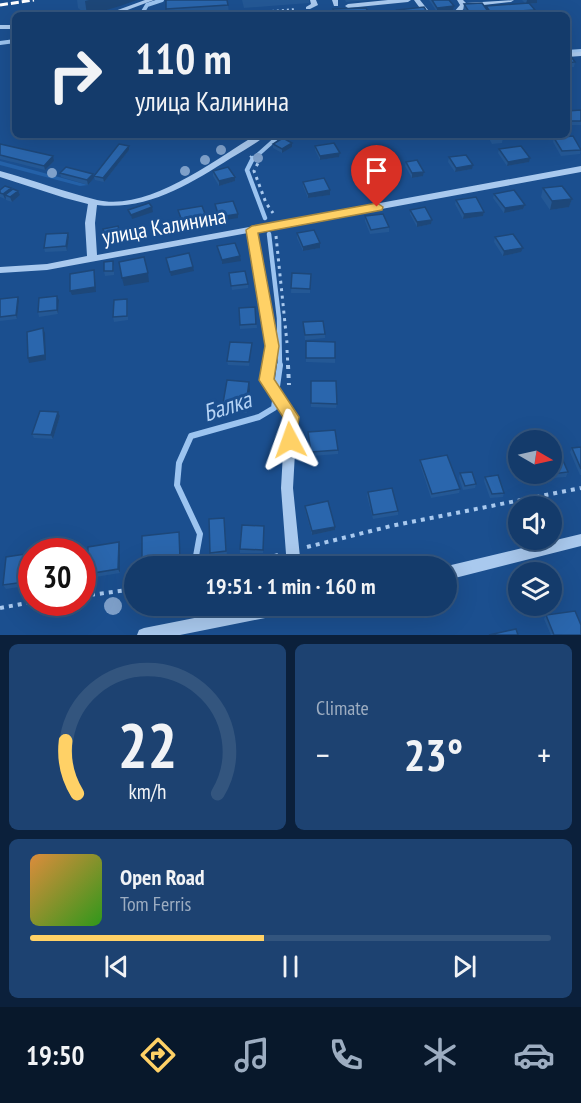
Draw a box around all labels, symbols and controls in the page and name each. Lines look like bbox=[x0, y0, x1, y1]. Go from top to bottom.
text: 110 m bbox=[135, 31, 232, 86]
icon: right bbox=[36, 36, 114, 114]
text: улица Калинина bbox=[135, 84, 289, 118]
pin bbox=[351, 145, 402, 207]
icon: arrive bbox=[360, 154, 393, 187]
street label: улица Калинина bbox=[100, 201, 228, 251]
water label: Балка bbox=[199, 383, 256, 428]
position arrow bbox=[258, 408, 322, 472]
north arrow bbox=[508, 430, 562, 484]
map controls bbox=[508, 430, 562, 616]
button: sound bbox=[508, 496, 562, 550]
speed limit sign: 30 bbox=[18, 538, 96, 616]
button: layers bbox=[508, 562, 562, 616]
text: 19:51 · 1 min · 160 m bbox=[205, 572, 376, 600]
text: Climate bbox=[316, 695, 369, 721]
text: 22 bbox=[118, 704, 177, 785]
text: 23° bbox=[404, 725, 463, 783]
text: − bbox=[316, 733, 330, 776]
text: + bbox=[537, 733, 551, 776]
text: km/h bbox=[128, 777, 167, 805]
text: Open Road bbox=[120, 863, 205, 891]
text: Tom Ferris bbox=[120, 891, 191, 917]
icon: previous bbox=[100, 950, 133, 983]
icon: pause bbox=[274, 950, 307, 983]
icon: next bbox=[448, 950, 481, 983]
icon: directions bbox=[137, 1034, 179, 1076]
icon: music bbox=[231, 1034, 273, 1076]
icon: phone bbox=[325, 1034, 367, 1076]
icon: climate bbox=[419, 1034, 461, 1076]
icon: car bbox=[513, 1034, 555, 1076]
text: 19:50 bbox=[26, 1038, 84, 1072]

